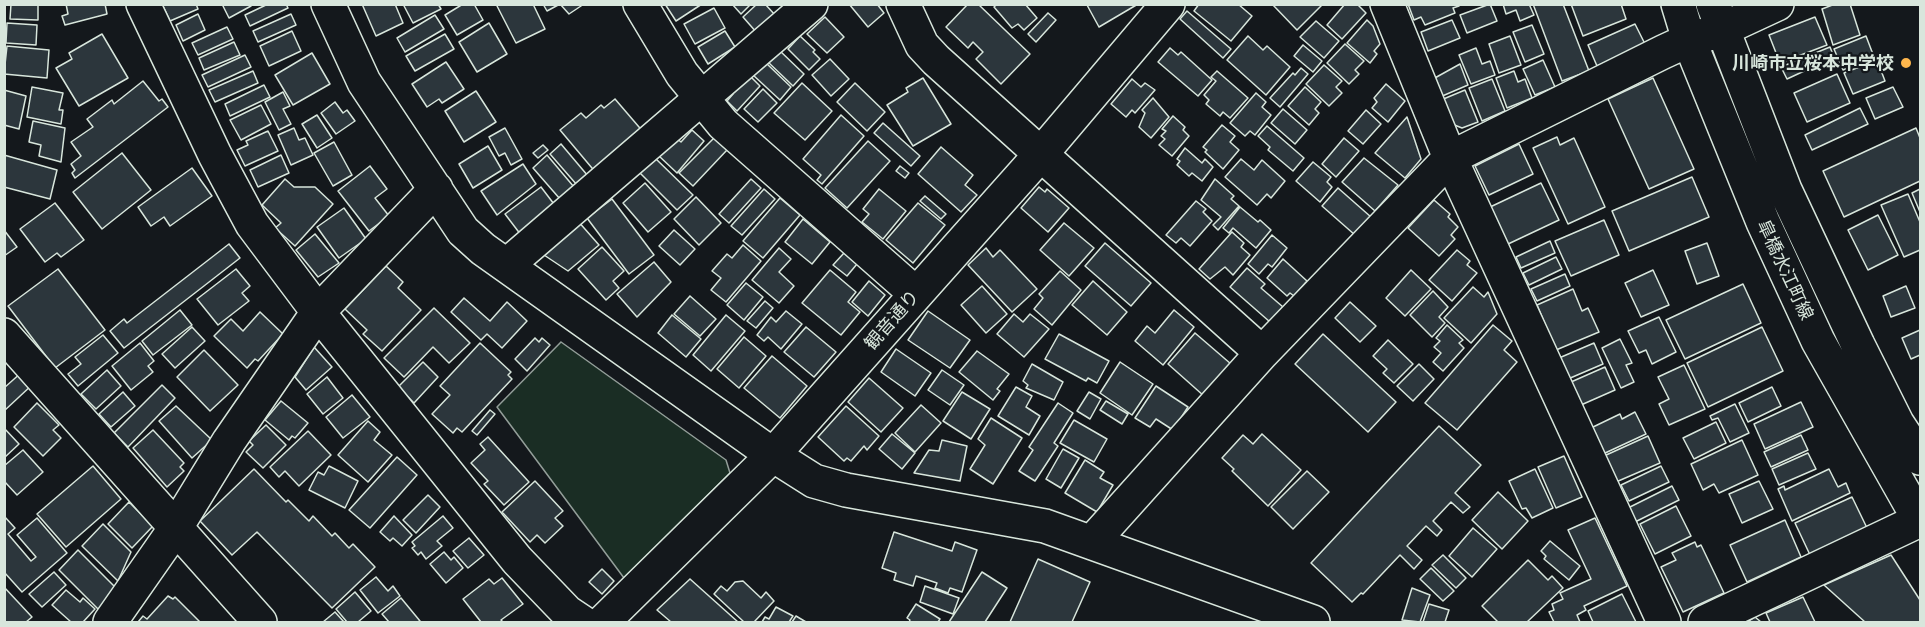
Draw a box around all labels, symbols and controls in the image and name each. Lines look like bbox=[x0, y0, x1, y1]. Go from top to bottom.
place label: 川崎市立桜本中学校 bbox=[1732, 52, 1894, 74]
marker: 川崎市立桜本中学校 bbox=[1899, 56, 1913, 70]
street label: 皐橋水江町線 bbox=[1752, 216, 1818, 324]
street label: 観音通り bbox=[860, 286, 924, 354]

